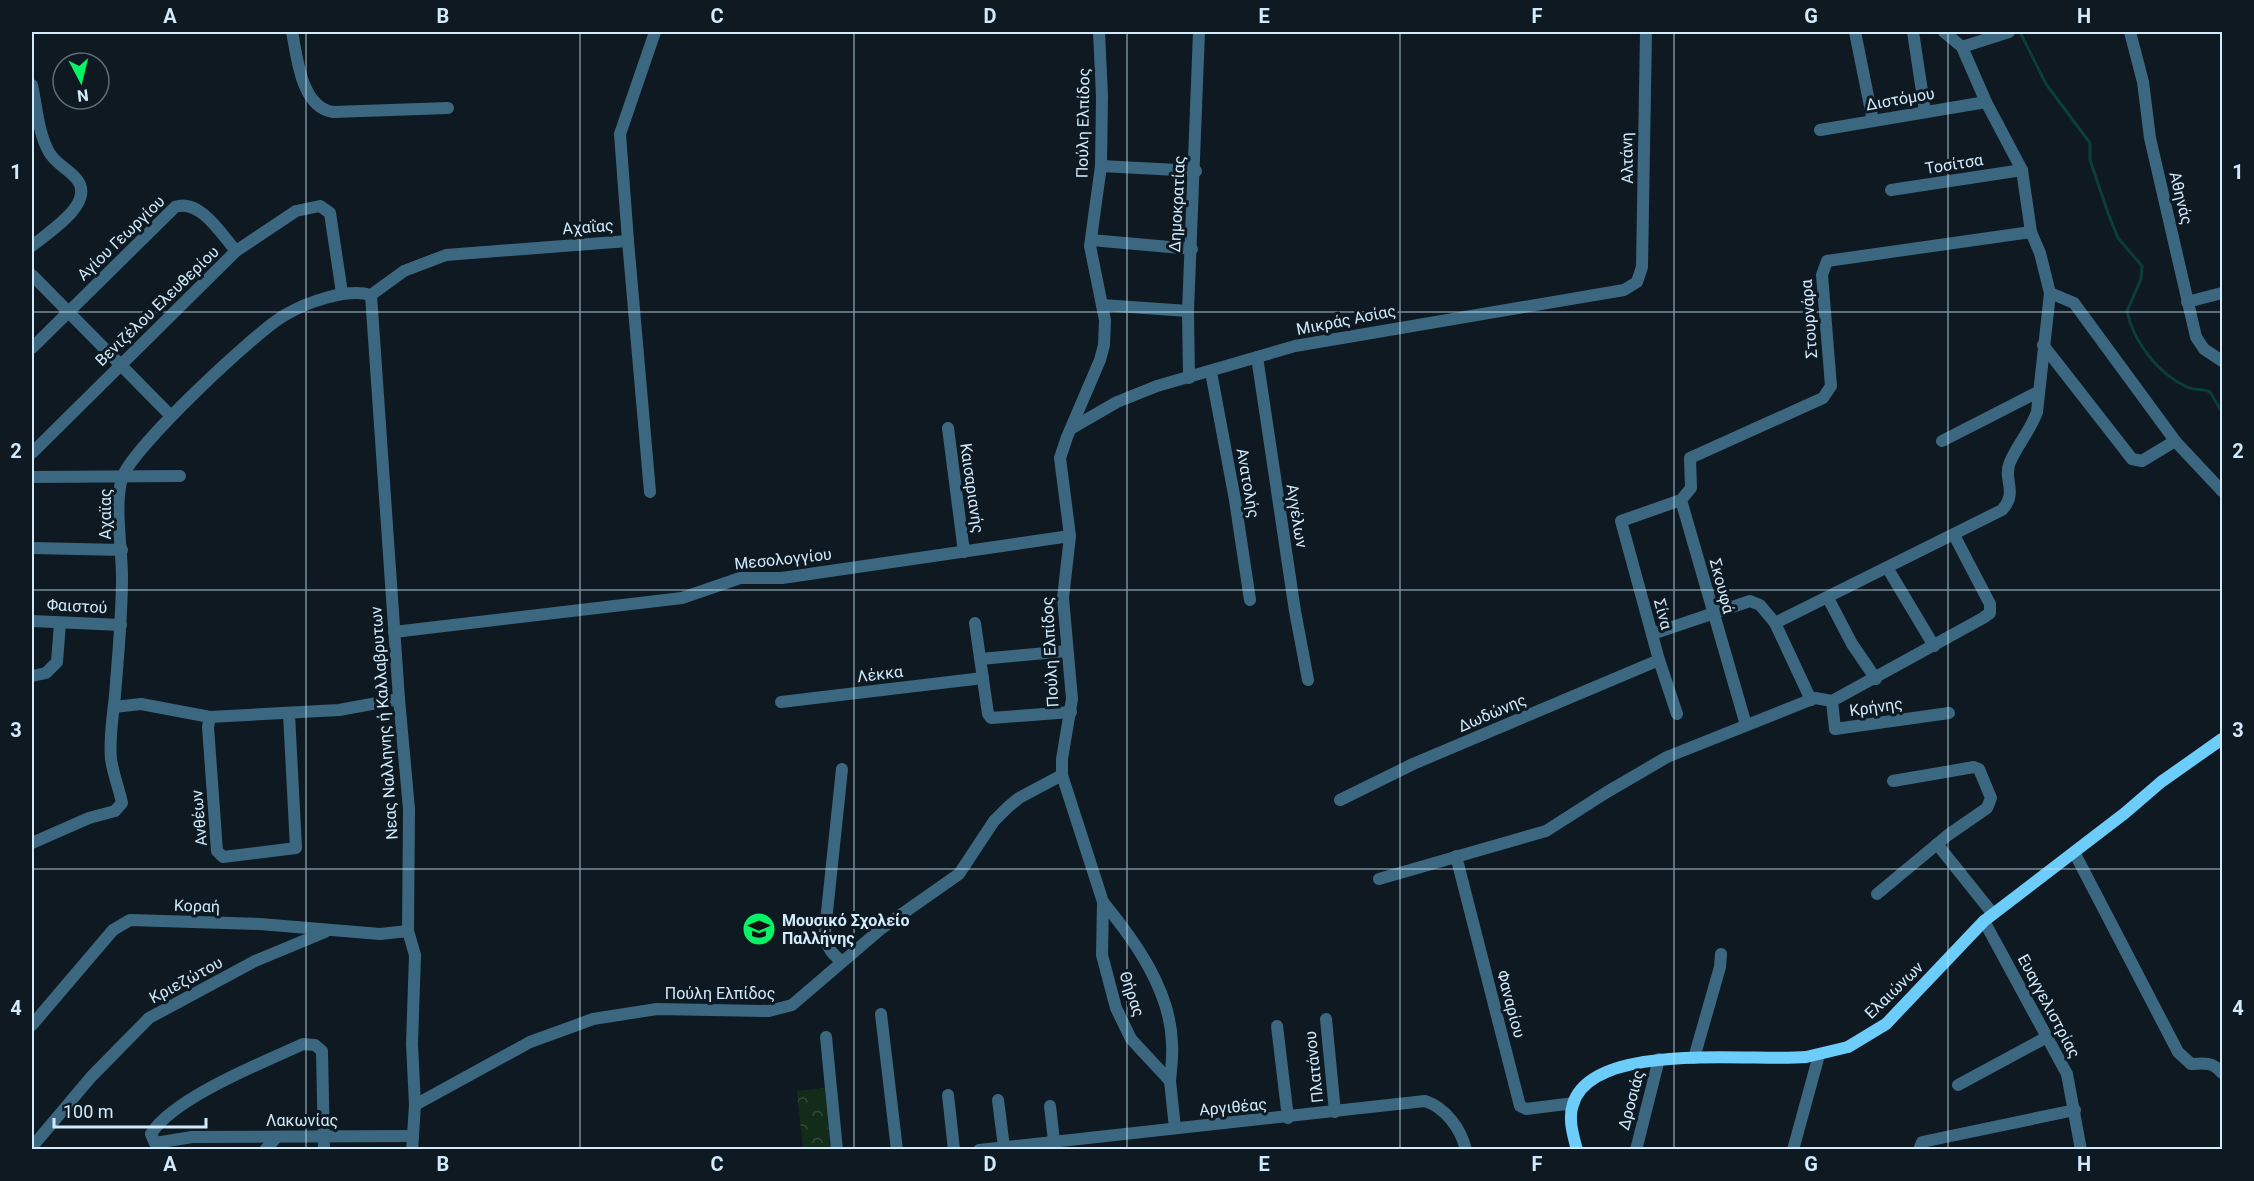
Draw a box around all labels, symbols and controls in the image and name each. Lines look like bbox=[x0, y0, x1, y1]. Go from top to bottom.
text: A bbox=[163, 4, 177, 28]
text: B bbox=[437, 4, 449, 28]
text: C bbox=[710, 4, 724, 28]
text: D bbox=[984, 4, 997, 28]
text: E bbox=[1258, 4, 1270, 28]
text: F bbox=[1532, 4, 1543, 28]
text: G bbox=[1804, 4, 1818, 28]
text: H bbox=[2077, 4, 2091, 28]
north arrow bbox=[51, 51, 111, 111]
street label: Πούλη Ελπίδος bbox=[1073, 68, 1093, 178]
street label: Διστόμου bbox=[1864, 84, 1936, 114]
text: N bbox=[76, 85, 90, 106]
street label: Αλτάνη bbox=[1617, 132, 1637, 184]
street label: Τοσίτσα bbox=[1924, 150, 1984, 178]
street label: Δημοκρατίας bbox=[1165, 155, 1189, 253]
text: 1 bbox=[10, 160, 22, 184]
text: 1 bbox=[2232, 160, 2244, 184]
street label: Αθηνάς bbox=[2165, 170, 2197, 226]
street label: Αγίου Γεωργίου bbox=[73, 192, 169, 284]
street label: Αχαΐας bbox=[562, 216, 614, 238]
street label: Βενιζέλου Ελευθερίου bbox=[91, 242, 223, 370]
street label: Στουρνάρα bbox=[1797, 279, 1821, 359]
street label: Μικράς Ασίας bbox=[1295, 301, 1397, 339]
text: 2 bbox=[10, 439, 22, 463]
text: 2 bbox=[2232, 439, 2244, 463]
street label: Καισαριανής bbox=[956, 442, 988, 534]
street label: Ανατολής bbox=[1233, 447, 1263, 519]
street label: Αγγέλων bbox=[1283, 483, 1311, 550]
street label: Αχαϊας bbox=[96, 488, 115, 540]
street label: Μεσολογγίου bbox=[733, 544, 833, 574]
street label: Σκουφά bbox=[1706, 556, 1738, 616]
street label: Φαιστού bbox=[46, 595, 108, 617]
street label: Πούλη Ελπίδος bbox=[1038, 596, 1062, 708]
street label: Σίνα bbox=[1650, 597, 1676, 631]
street label: Νεας Nαλληνης ή Καλλαβρυτων bbox=[366, 605, 402, 840]
street label: Λέκκα bbox=[856, 662, 904, 686]
street label: Δωδώνης bbox=[1455, 690, 1529, 736]
street label: Κρήνης bbox=[1848, 694, 1904, 720]
text: 3 bbox=[10, 718, 22, 742]
text: 3 bbox=[2232, 718, 2244, 742]
street label: Ανθέων bbox=[187, 789, 211, 847]
street label: Κοραή bbox=[174, 896, 220, 916]
school or university icon: Μουσικό Σχολείο Παλλήνης bbox=[741, 911, 777, 947]
place label: Μουσικό Σχολείο Παλλήνης bbox=[782, 911, 909, 948]
street label: Ευαγγελιστρίας bbox=[2014, 951, 2084, 1061]
street label: Κριεζώτου bbox=[146, 953, 226, 1007]
street label: Ελαιώνων bbox=[1861, 957, 1927, 1023]
street label: Φαναρίου bbox=[1493, 968, 1529, 1040]
street label: Θήρας bbox=[1115, 969, 1149, 1019]
street label: Πούλη Ελπίδος bbox=[665, 984, 775, 1003]
text: 4 bbox=[10, 996, 22, 1020]
text: 4 bbox=[2232, 996, 2244, 1020]
street label: Πλατάνου bbox=[1301, 1030, 1327, 1104]
street label: Δροσιάς bbox=[1614, 1068, 1648, 1132]
scale bar bbox=[54, 1091, 206, 1129]
street label: Αργιθέας bbox=[1198, 1095, 1268, 1119]
text: 100 m bbox=[63, 1101, 114, 1122]
street label: Λακωνίας bbox=[266, 1111, 338, 1130]
text: A bbox=[163, 1152, 177, 1176]
text: B bbox=[437, 1152, 449, 1176]
text: C bbox=[710, 1152, 724, 1176]
text: D bbox=[984, 1152, 997, 1176]
text: E bbox=[1258, 1152, 1270, 1176]
text: F bbox=[1532, 1152, 1543, 1176]
text: G bbox=[1804, 1152, 1818, 1176]
text: H bbox=[2077, 1152, 2091, 1176]

